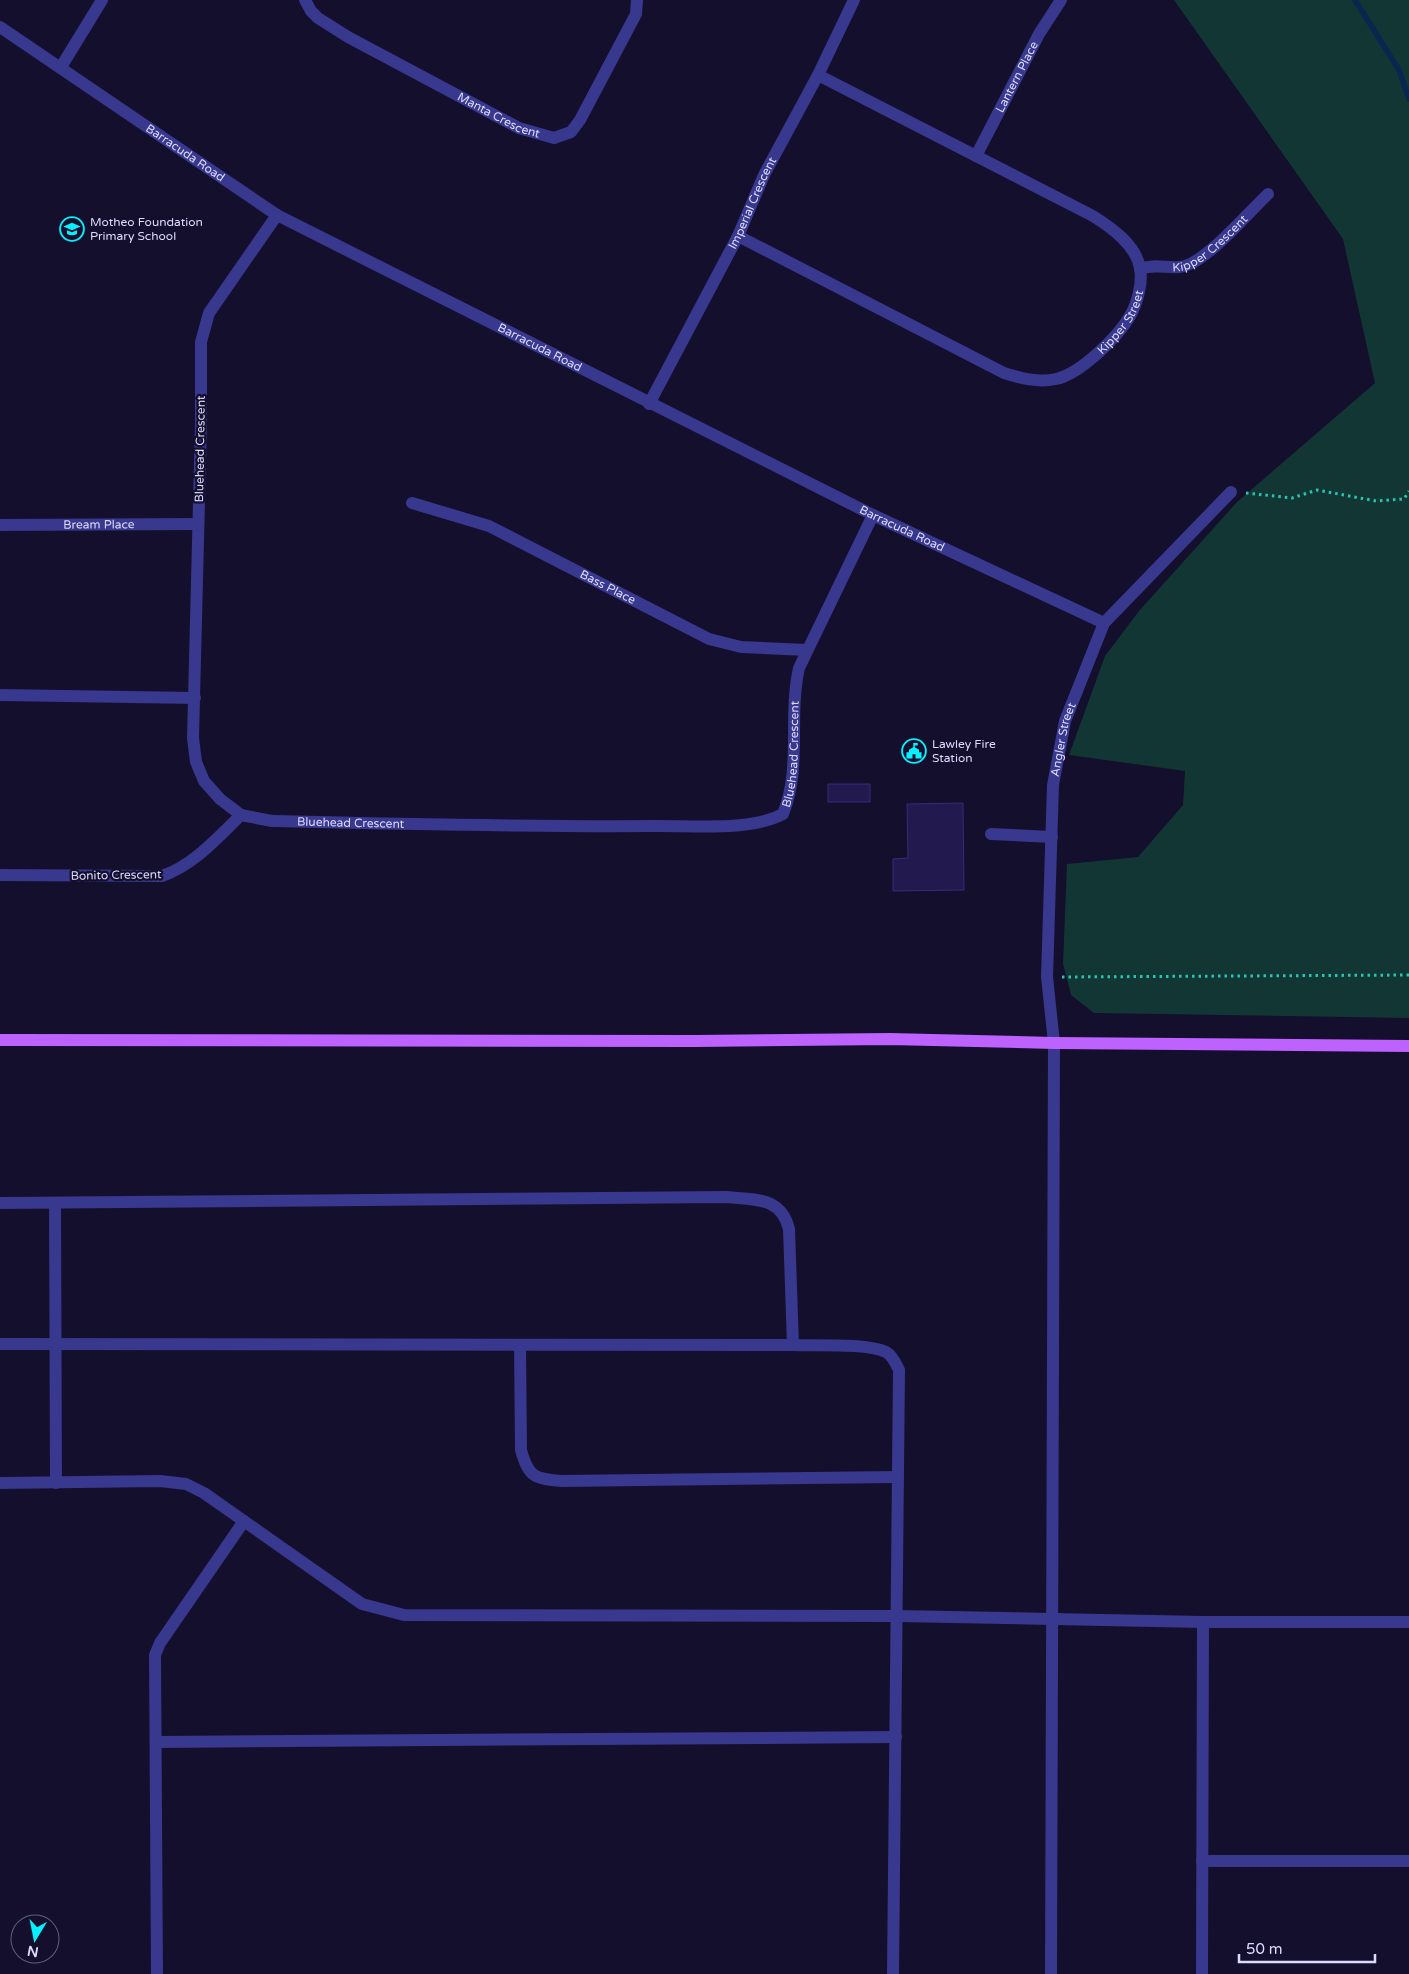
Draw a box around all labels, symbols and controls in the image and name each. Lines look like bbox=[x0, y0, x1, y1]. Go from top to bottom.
street label: Lantern Place bbox=[993, 39, 1041, 115]
street label: Manta Crescent bbox=[455, 90, 542, 141]
street label: Barracuda Road bbox=[143, 121, 227, 185]
street label: Imperial Crescent bbox=[725, 154, 780, 251]
street label: Kipper Crescent bbox=[1172, 212, 1251, 274]
place label: Motheo Foundation Primary School bbox=[90, 215, 203, 243]
school or university icon: Motheo Foundation Primary School bbox=[59, 216, 85, 242]
street label: Kipper Street bbox=[1094, 288, 1146, 357]
street label: Barracuda Road bbox=[495, 320, 584, 374]
street label: Bluehead Crescent bbox=[192, 395, 208, 503]
street label: Barracuda Road bbox=[857, 502, 947, 554]
street label: Bream Place bbox=[63, 517, 135, 532]
street label: Bass Place bbox=[578, 567, 638, 607]
street label: Bluehead Crescent bbox=[779, 700, 802, 809]
street label: Angler Street bbox=[1048, 700, 1079, 778]
place label: Lawley Fire Station bbox=[932, 737, 996, 765]
public building icon: Lawley Fire Station bbox=[901, 738, 927, 764]
street label: Bluehead Crescent bbox=[297, 815, 405, 831]
street label: Bonito Crescent bbox=[70, 867, 162, 883]
north arrow bbox=[10, 1914, 60, 1964]
scale bar bbox=[1239, 1932, 1375, 1964]
text: 50 m bbox=[1246, 1940, 1283, 1958]
text: N bbox=[26, 1942, 40, 1961]

